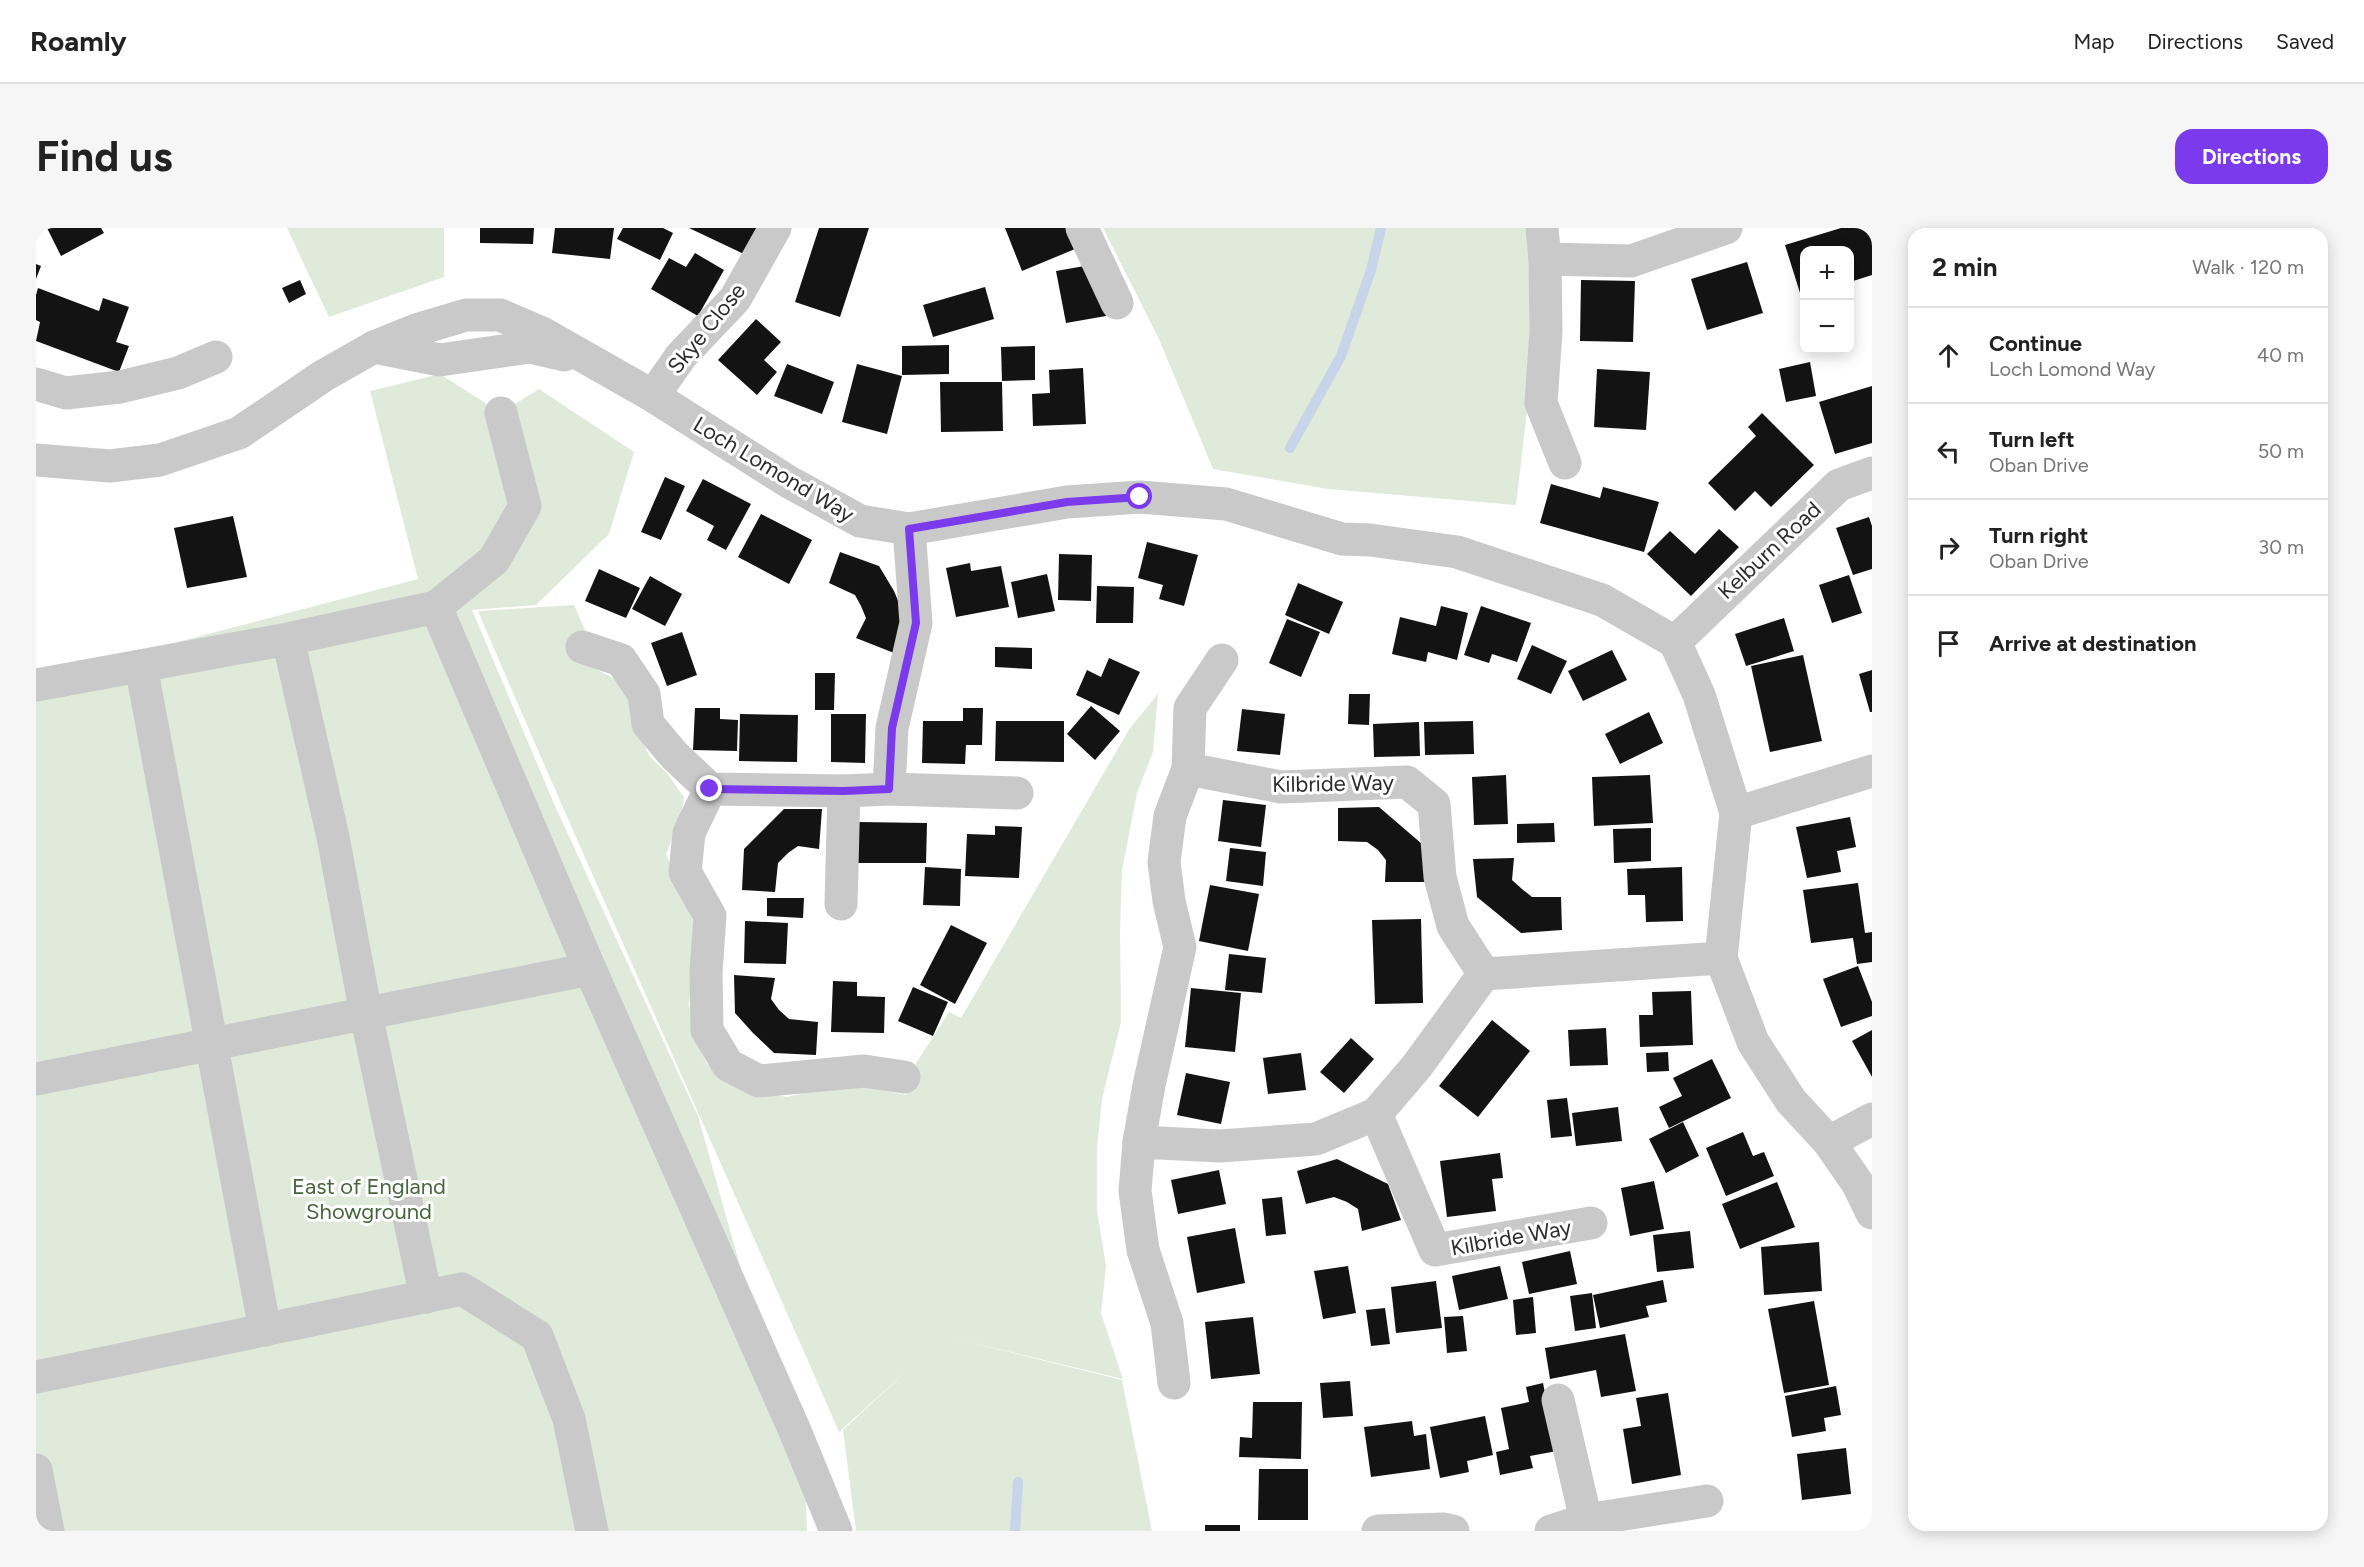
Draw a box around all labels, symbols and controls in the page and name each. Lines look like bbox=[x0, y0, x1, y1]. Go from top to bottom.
text: Roamly bbox=[30, 24, 127, 58]
text: Map bbox=[2073, 29, 2114, 54]
text: Directions bbox=[2147, 29, 2243, 54]
text: Saved bbox=[2276, 29, 2334, 54]
button: Directions bbox=[2175, 129, 2328, 184]
text: Find us bbox=[36, 131, 173, 182]
map controls bbox=[1800, 246, 1854, 354]
button: + bbox=[1800, 246, 1854, 300]
text: 2 min bbox=[1932, 251, 1998, 283]
text: Walk · 120 m bbox=[2192, 255, 2304, 279]
street label: Skye Close bbox=[662, 278, 751, 379]
button: − bbox=[1800, 300, 1854, 354]
text: Continue bbox=[1989, 330, 2082, 357]
icon: ahead bbox=[1932, 339, 1965, 372]
text: 40 m bbox=[2257, 343, 2304, 367]
text: Loch Lomond Way bbox=[1989, 357, 2155, 381]
street label: Loch Lomond Way bbox=[688, 411, 859, 528]
text: Turn left bbox=[1989, 426, 2075, 453]
icon: left bbox=[1932, 435, 1965, 468]
text: 50 m bbox=[2258, 439, 2304, 463]
text: Oban Drive bbox=[1989, 453, 2089, 477]
route start bbox=[1126, 483, 1152, 509]
street label: Kelburn Road bbox=[1712, 496, 1826, 605]
text: Turn right bbox=[1989, 522, 2088, 549]
icon: right bbox=[1932, 531, 1965, 564]
text: 30 m bbox=[2258, 535, 2304, 559]
text: Oban Drive bbox=[1989, 549, 2089, 573]
icon: arrive bbox=[1932, 627, 1965, 660]
text: Arrive at destination bbox=[1989, 630, 2197, 657]
street label: Kilbride Way bbox=[1272, 769, 1395, 798]
route end bbox=[696, 775, 722, 801]
park label: East of England Showground bbox=[292, 1173, 446, 1225]
street label: Kilbride Way bbox=[1449, 1214, 1574, 1261]

